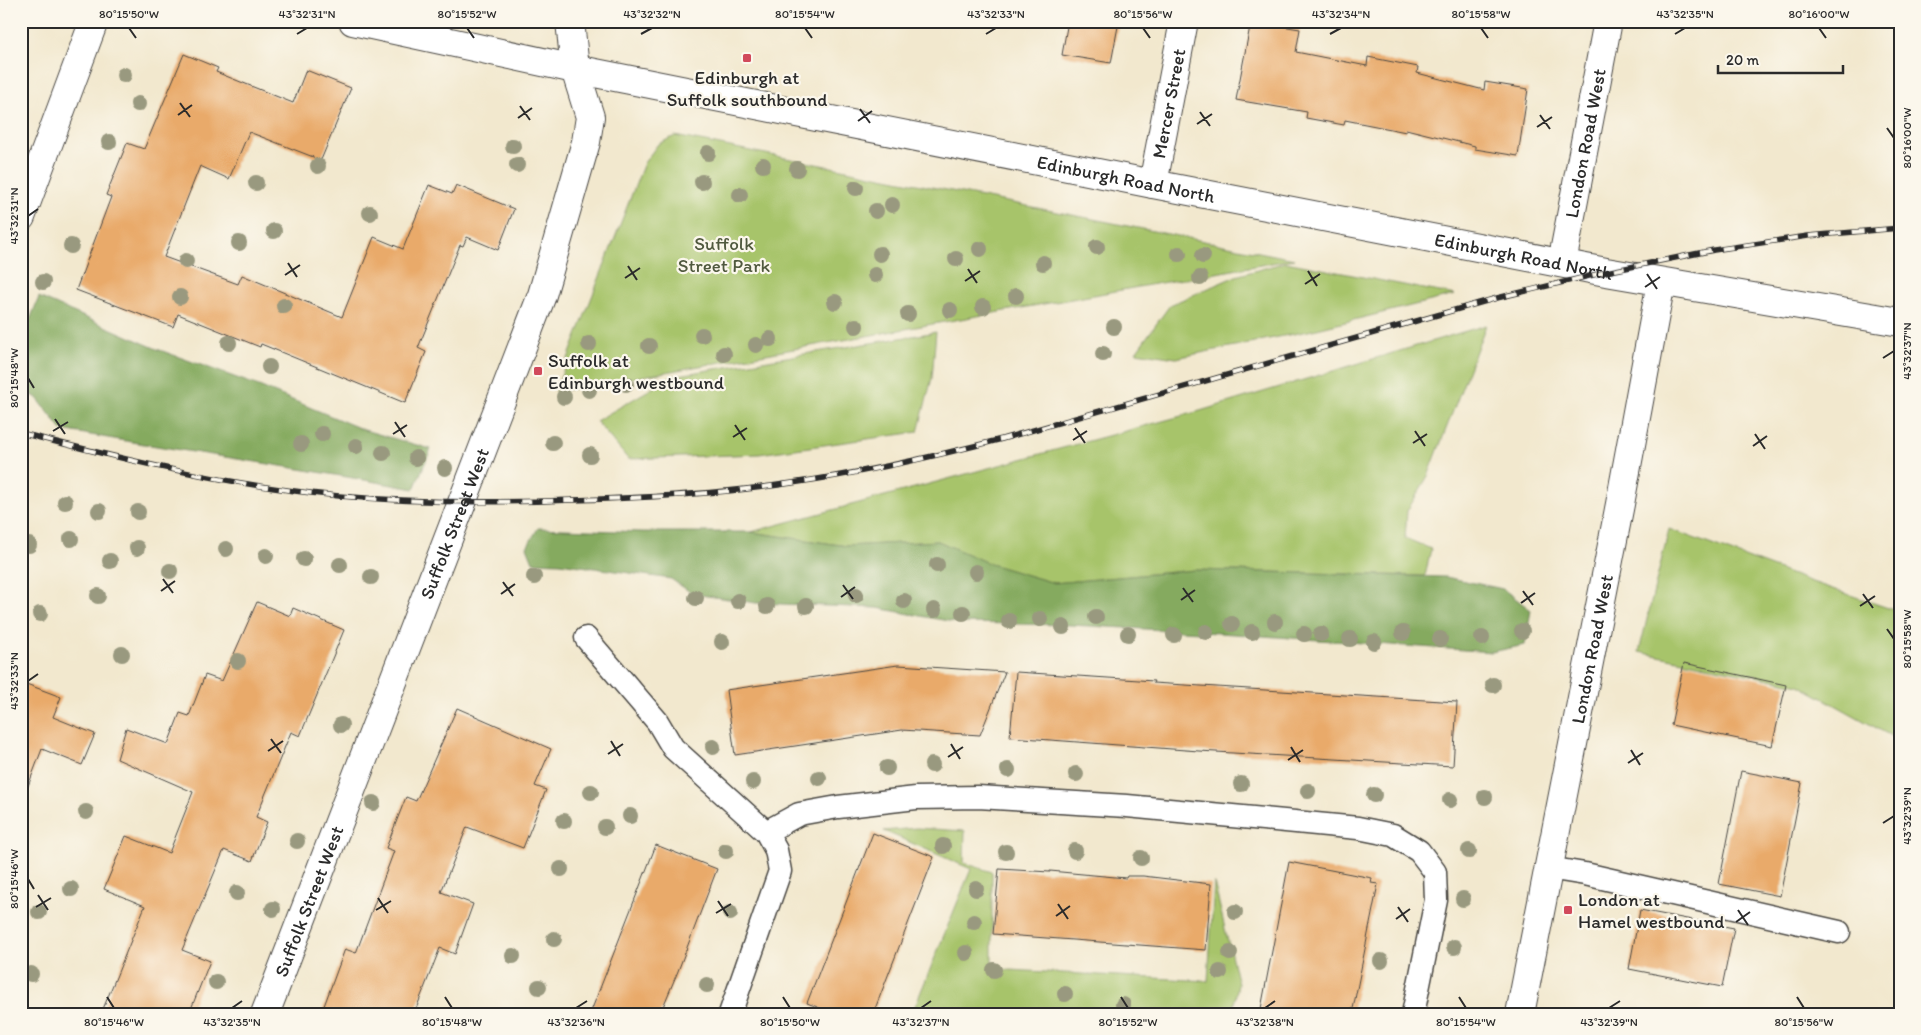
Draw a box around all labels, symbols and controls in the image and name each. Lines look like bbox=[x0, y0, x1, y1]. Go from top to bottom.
text: 80°15'50"W bbox=[99, 7, 159, 21]
text: 43°32'31"N bbox=[279, 7, 335, 21]
text: 80°15'52"W bbox=[438, 7, 496, 21]
text: 43°32'32"N bbox=[623, 7, 681, 21]
text: 80°15'54"W bbox=[775, 7, 835, 21]
text: 43°32'33"N bbox=[967, 7, 1025, 21]
text: 80°15'56"W bbox=[1114, 7, 1172, 21]
text: 43°32'34"N bbox=[1312, 7, 1370, 21]
text: 80°15'58"W bbox=[1451, 7, 1511, 21]
text: 43°32'35"N bbox=[1656, 7, 1714, 21]
text: 80°16'00"W bbox=[1788, 7, 1850, 21]
scale bar bbox=[1718, 42, 1844, 74]
street label: Mercer Street bbox=[1147, 47, 1190, 160]
text: 20 m bbox=[1726, 51, 1760, 69]
marker: Edinburgh at Suffolk southbound bbox=[741, 52, 753, 64]
place label: Edinburgh at Suffolk southbound bbox=[667, 66, 827, 111]
street label: London Road West bbox=[1559, 66, 1610, 220]
text: 80°16'00"W bbox=[1900, 107, 1914, 169]
street label: Edinburgh Road North bbox=[1035, 150, 1218, 207]
text: 43°32'31"N bbox=[7, 188, 21, 244]
street label: Edinburgh Road North bbox=[1433, 227, 1615, 285]
park label: Suffolk Street Park bbox=[678, 232, 771, 277]
text: 43°32'37"N bbox=[1900, 322, 1914, 380]
text: 80°15'48"W bbox=[7, 348, 21, 408]
place label: Suffolk at Edinburgh westbound bbox=[548, 349, 725, 394]
marker: Suffolk at Edinburgh westbound bbox=[532, 365, 544, 377]
street label: Suffolk Street West bbox=[415, 444, 494, 602]
street label: London Road West bbox=[1566, 572, 1617, 726]
text: 80°15'58"W bbox=[1900, 609, 1914, 669]
text: 43°32'33"N bbox=[7, 652, 21, 710]
text: 43°32'39"N bbox=[1900, 787, 1914, 845]
street label: Suffolk Street West bbox=[269, 822, 348, 980]
text: 80°15'46"W bbox=[7, 849, 21, 909]
place label: London at Hamel westbound bbox=[1578, 888, 1724, 933]
marker: London at Hamel westbound bbox=[1562, 904, 1574, 916]
text: 80°15'46"W bbox=[84, 1015, 144, 1029]
text: 43°32'35"N bbox=[203, 1015, 261, 1029]
text: 80°15'48"W bbox=[422, 1015, 482, 1029]
text: 43°32'36"N bbox=[547, 1015, 605, 1029]
text: 80°15'50"W bbox=[760, 1015, 820, 1029]
text: 43°32'37"N bbox=[892, 1015, 950, 1029]
text: 80°15'52"W bbox=[1099, 1015, 1157, 1029]
text: 43°32'38"N bbox=[1236, 1015, 1294, 1029]
text: 80°15'54"W bbox=[1436, 1015, 1496, 1029]
text: 43°32'39"N bbox=[1580, 1015, 1638, 1029]
text: 80°15'56"W bbox=[1775, 1015, 1833, 1029]

